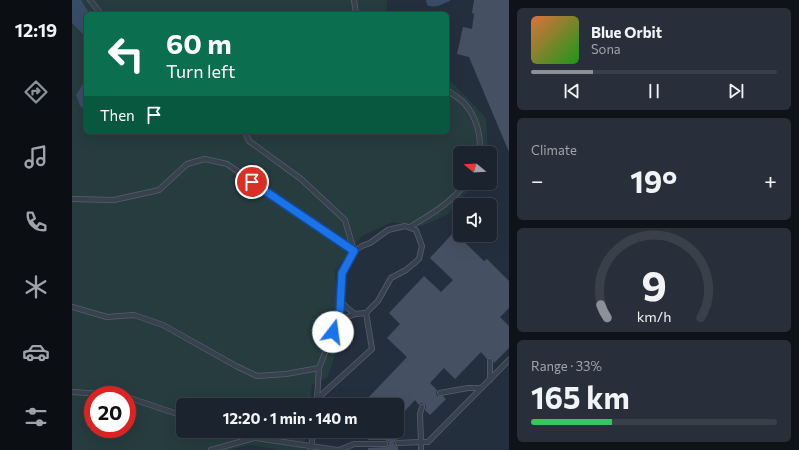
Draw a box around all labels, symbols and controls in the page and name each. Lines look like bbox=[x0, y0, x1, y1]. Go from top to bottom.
text: 12:19 bbox=[15, 19, 57, 41]
text: Blue Orbit bbox=[591, 23, 662, 41]
text: 60 m bbox=[166, 26, 232, 60]
icon: left bbox=[100, 28, 152, 80]
text: Sona bbox=[591, 41, 621, 57]
text: Turn left bbox=[166, 60, 235, 82]
icon: directions bbox=[22, 78, 50, 106]
icon: previous bbox=[561, 80, 583, 102]
icon: pause bbox=[643, 80, 665, 102]
icon: next bbox=[725, 80, 747, 102]
icon: arrive bbox=[143, 104, 165, 126]
text: Then bbox=[100, 106, 135, 124]
text: Climate bbox=[531, 142, 577, 158]
icon: music bbox=[22, 143, 50, 171]
north arrow bbox=[453, 146, 497, 190]
map controls bbox=[453, 146, 497, 242]
text: 19° bbox=[630, 162, 677, 199]
pin bbox=[235, 165, 269, 199]
text: − bbox=[531, 167, 544, 194]
text: + bbox=[764, 167, 777, 194]
icon: arrive bbox=[241, 171, 263, 193]
button: sound bbox=[453, 198, 497, 242]
icon: phone bbox=[22, 208, 50, 236]
text: 9 bbox=[641, 259, 667, 310]
icon: climate bbox=[22, 273, 50, 301]
text: km/h bbox=[637, 307, 671, 325]
position arrow bbox=[312, 311, 354, 353]
icon: car bbox=[22, 338, 50, 366]
text: Range · 33% bbox=[531, 358, 602, 374]
text: 165 km bbox=[531, 378, 630, 415]
speed limit sign: 20 bbox=[84, 386, 136, 438]
icon: filters bbox=[22, 403, 50, 431]
text: 12:20 · 1 min · 140 m bbox=[223, 409, 357, 427]

